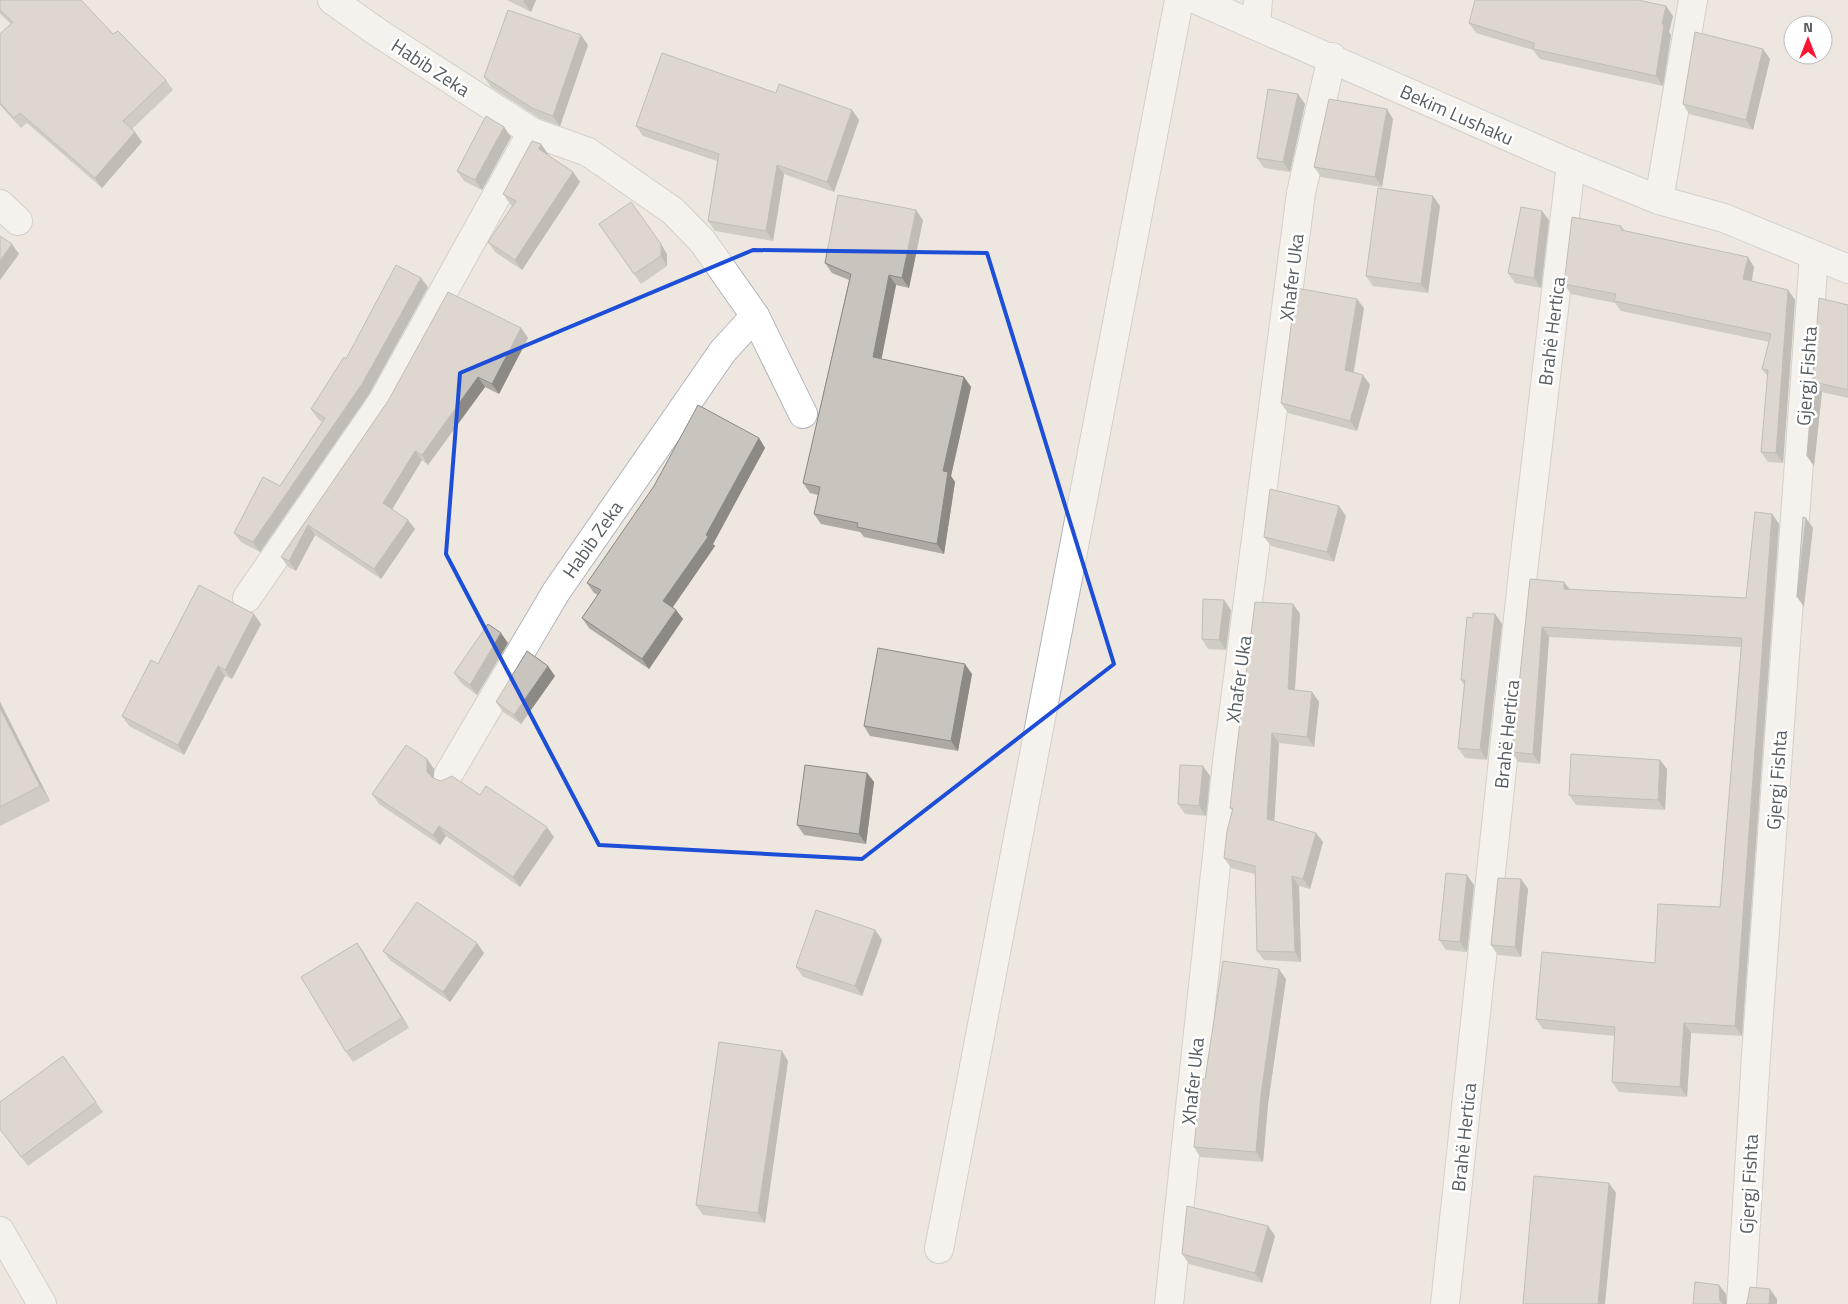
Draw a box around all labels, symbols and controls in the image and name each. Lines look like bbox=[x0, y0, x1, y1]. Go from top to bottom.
north arrow bbox=[1783, 15, 1833, 65]
text: N bbox=[1803, 16, 1813, 37]
street label: Habib Zeka bbox=[386, 31, 477, 104]
street label: Bekim Lushaku bbox=[1396, 76, 1518, 152]
street label: Xhafer Uka bbox=[1271, 231, 1311, 322]
street label: Brahë Hertica bbox=[1530, 275, 1572, 387]
street label: Gjergj Fishta bbox=[1788, 325, 1824, 427]
street label: Habib Zeka bbox=[555, 494, 630, 584]
street label: Xhafer Uka bbox=[1218, 633, 1259, 724]
street label: Brahë Hertica bbox=[1486, 678, 1526, 790]
street label: Gjergj Fishta bbox=[1758, 729, 1794, 831]
street label: Xhafer Uka bbox=[1173, 1035, 1211, 1126]
street label: Brahë Hertica bbox=[1443, 1081, 1483, 1193]
street label: Gjergj Fishta bbox=[1731, 1133, 1765, 1235]

